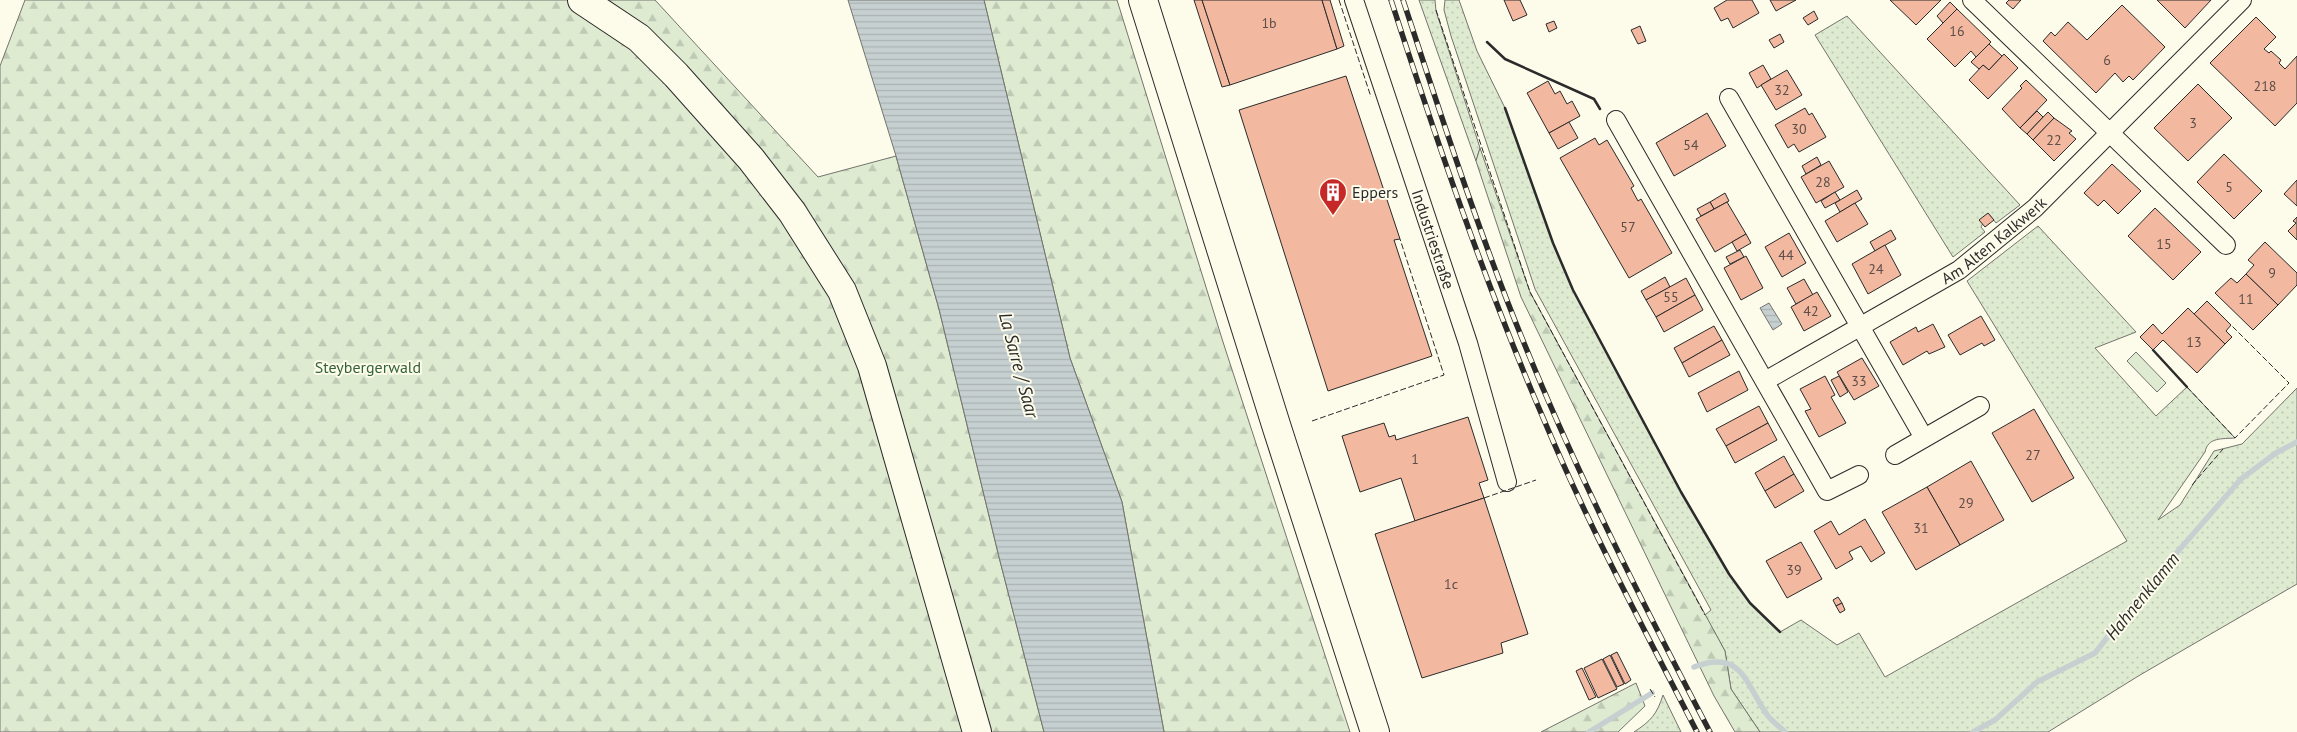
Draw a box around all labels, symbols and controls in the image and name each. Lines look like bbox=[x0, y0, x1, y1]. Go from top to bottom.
house number: 1b bbox=[1261, 14, 1277, 32]
house number: 16 bbox=[1949, 22, 1965, 40]
house number: 6 bbox=[2103, 51, 2111, 69]
house number: 218 bbox=[2254, 77, 2276, 95]
house number: 32 bbox=[1774, 81, 1790, 99]
house number: 3 bbox=[2189, 114, 2197, 132]
house number: 30 bbox=[1791, 120, 1807, 138]
house number: 22 bbox=[2046, 131, 2062, 149]
house number: 54 bbox=[1683, 136, 1699, 154]
house number: 28 bbox=[1815, 173, 1831, 191]
building icon: Eppers bbox=[1318, 177, 1348, 216]
house number: 5 bbox=[2225, 178, 2233, 196]
place label: Eppers bbox=[1352, 182, 1398, 202]
street label: Industriestraße bbox=[1408, 187, 1459, 292]
street label: Am Alten Kalkwerk bbox=[1937, 192, 2051, 288]
house number: 57 bbox=[1620, 218, 1636, 236]
house number: 15 bbox=[2156, 235, 2172, 253]
house number: 44 bbox=[1778, 246, 1794, 264]
house number: 24 bbox=[1868, 260, 1884, 278]
house number: 9 bbox=[2268, 264, 2276, 282]
house number: 55 bbox=[1663, 288, 1679, 306]
house number: 11 bbox=[2238, 290, 2254, 308]
house number: 42 bbox=[1803, 302, 1819, 320]
water label: La Sarre / Saar bbox=[994, 310, 1044, 421]
house number: 13 bbox=[2186, 333, 2202, 351]
park label: Steybergerwald bbox=[315, 357, 421, 377]
house number: 33 bbox=[1851, 372, 1867, 390]
house number: 27 bbox=[2025, 446, 2041, 464]
house number: 1 bbox=[1411, 450, 1419, 468]
house number: 29 bbox=[1958, 494, 1974, 512]
house number: 31 bbox=[1913, 519, 1929, 537]
water label: Hahnenklamm bbox=[2100, 547, 2184, 644]
house number: 39 bbox=[1786, 561, 1802, 579]
house number: 1c bbox=[1444, 575, 1458, 593]

